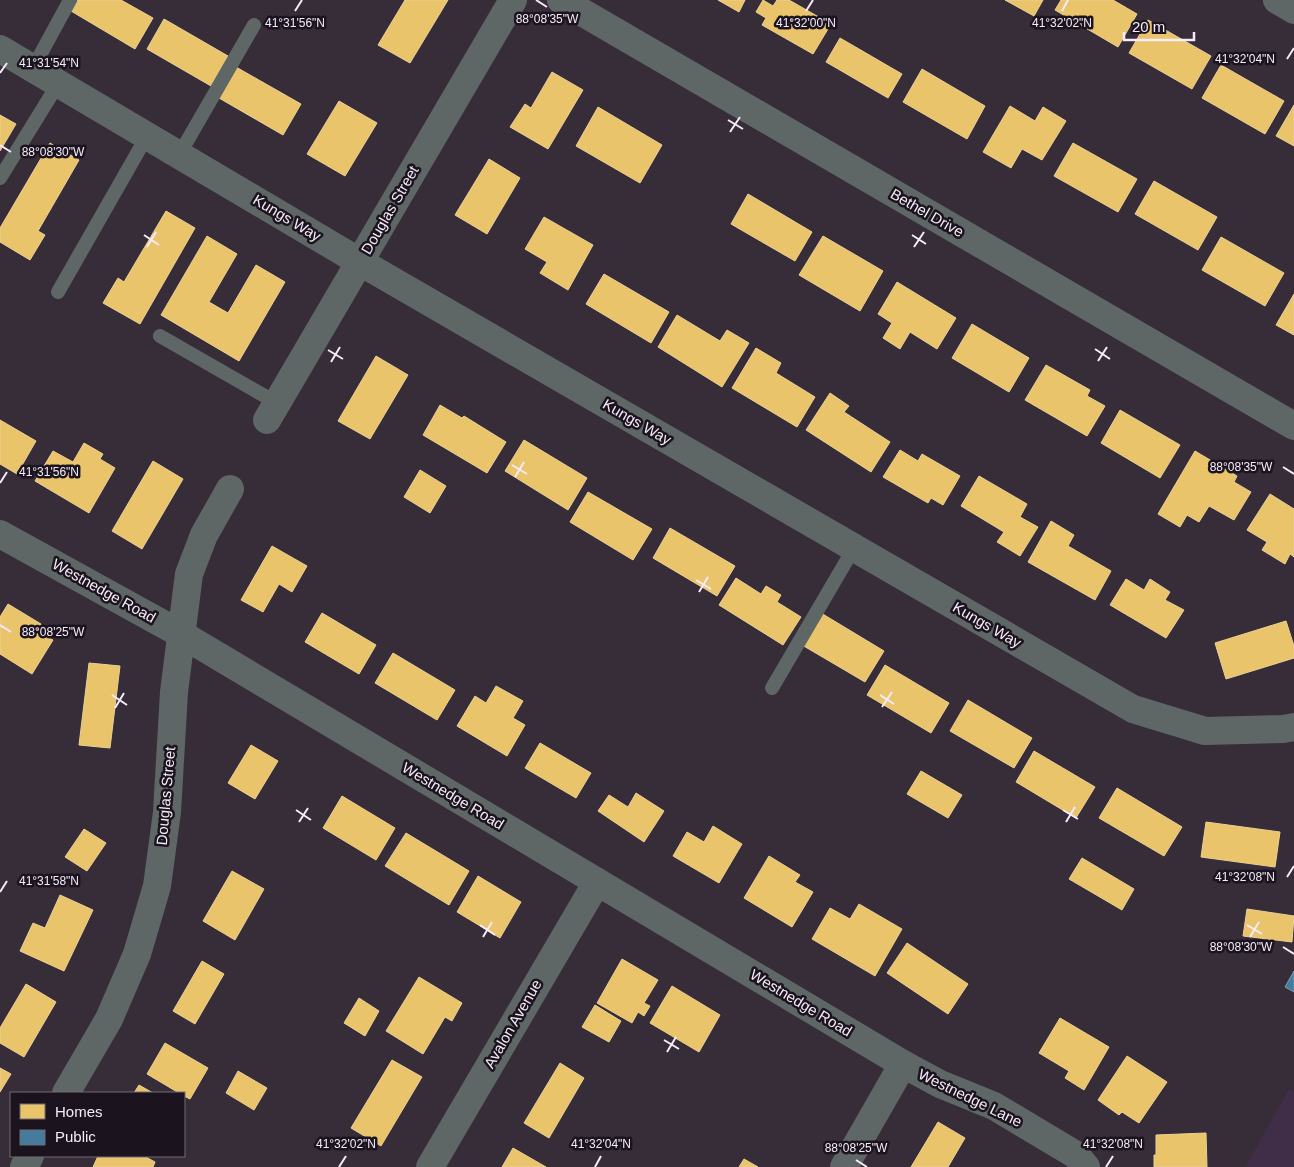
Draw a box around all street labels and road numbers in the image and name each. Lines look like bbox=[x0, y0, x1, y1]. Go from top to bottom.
street label: Douglas Street bbox=[357, 162, 422, 257]
street label: Bethel Drive bbox=[888, 185, 967, 240]
street label: Kungs Way bbox=[250, 191, 325, 245]
street label: Kungs Way bbox=[600, 395, 675, 448]
street label: Westnedge Road bbox=[50, 555, 159, 626]
street label: Kungs Way bbox=[950, 598, 1025, 651]
street label: Douglas Street bbox=[153, 745, 178, 846]
street label: Westnedge Road bbox=[399, 759, 507, 833]
street label: Westnedge Road bbox=[747, 966, 855, 1040]
street label: Avalon Avenue bbox=[480, 976, 545, 1071]
street label: Westnedge Lane bbox=[916, 1065, 1025, 1130]

